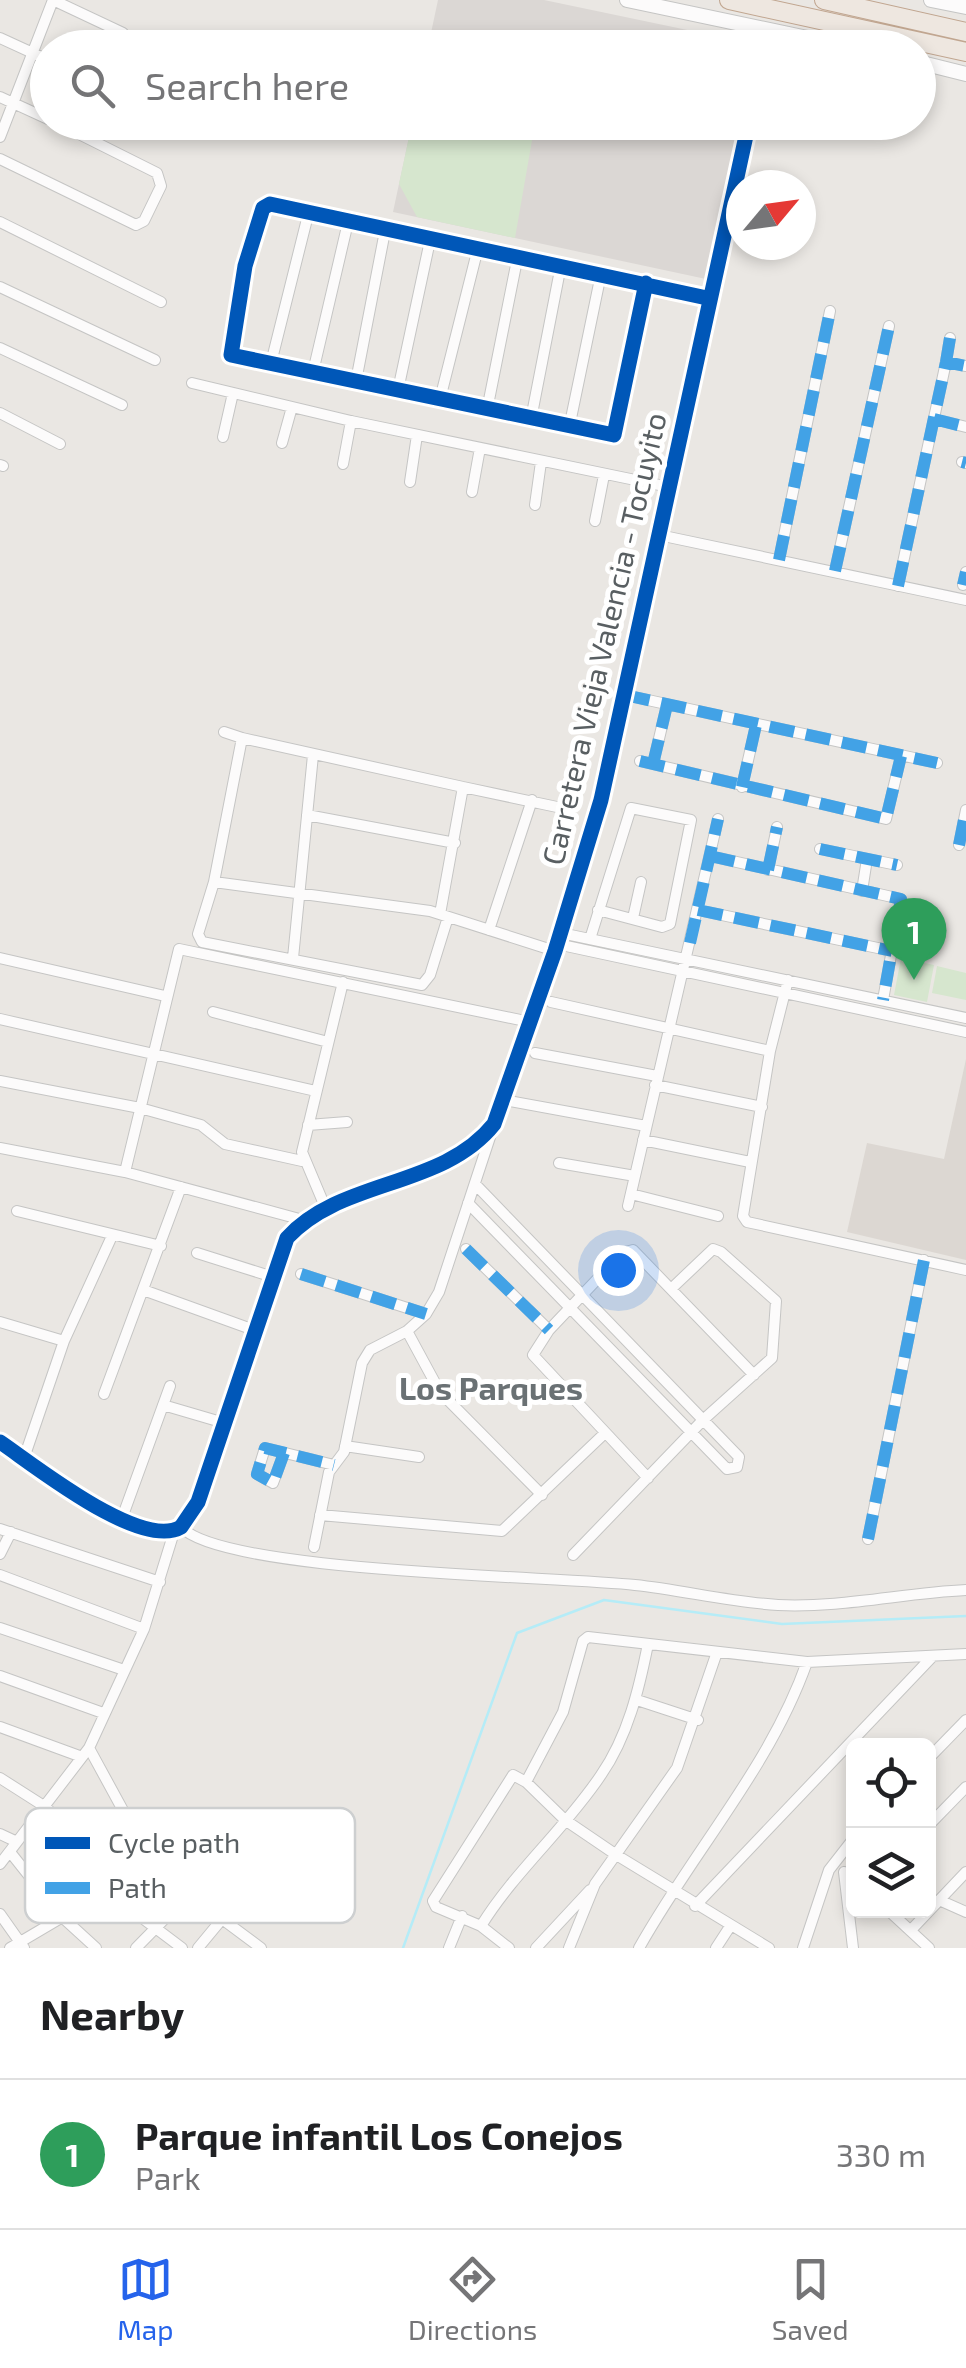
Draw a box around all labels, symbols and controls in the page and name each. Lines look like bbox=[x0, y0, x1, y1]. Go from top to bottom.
search box bbox=[30, 30, 936, 140]
icon: search bbox=[65, 58, 120, 113]
text: Search here bbox=[145, 62, 349, 108]
north arrow bbox=[726, 170, 816, 260]
street label: Carretera Vieja Valencia - Tocuyito bbox=[533, 409, 673, 868]
pin: 1 bbox=[882, 898, 946, 980]
your location bbox=[593, 1245, 644, 1296]
district label: Los Parques bbox=[399, 1368, 583, 1406]
map controls bbox=[846, 1738, 936, 1918]
button: locate bbox=[846, 1738, 936, 1828]
legend bbox=[25, 1808, 355, 1923]
text: Cycle path bbox=[108, 1825, 240, 1859]
button: layers bbox=[846, 1828, 936, 1918]
text: Path bbox=[108, 1870, 167, 1904]
text: Nearby bbox=[40, 1988, 184, 2038]
text: Parque infantil Los Conejos bbox=[135, 2112, 623, 2158]
text: 1 bbox=[66, 2135, 79, 2173]
text: 330 m bbox=[836, 2135, 926, 2173]
text: Park bbox=[135, 2158, 200, 2196]
tab: Map bbox=[117, 2252, 173, 2346]
tab: Directions bbox=[408, 2252, 537, 2346]
tab: Saved bbox=[772, 2252, 849, 2346]

